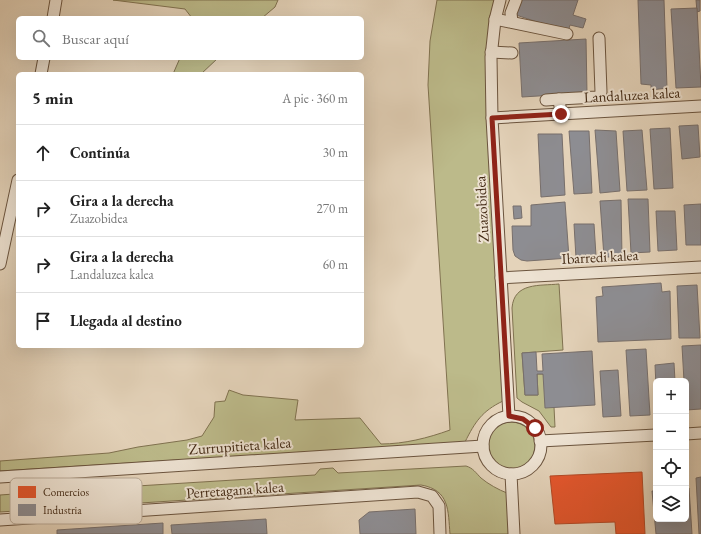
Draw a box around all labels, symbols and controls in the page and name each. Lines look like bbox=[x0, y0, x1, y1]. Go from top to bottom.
search box bbox=[16, 16, 364, 60]
icon: search bbox=[30, 27, 52, 49]
text: Buscar aquí bbox=[62, 29, 129, 48]
street label: Landaluzea kalea bbox=[583, 82, 681, 107]
text: 5 min bbox=[32, 87, 73, 109]
text: A pie · 360 m bbox=[282, 90, 348, 107]
route end bbox=[552, 105, 570, 123]
icon: ahead bbox=[32, 142, 54, 164]
text: Continúa bbox=[70, 143, 130, 162]
text: 30 m bbox=[323, 144, 348, 161]
street label: Zuazobidea bbox=[470, 175, 493, 243]
text: Gira a la derecha bbox=[70, 191, 174, 210]
icon: right bbox=[32, 198, 54, 220]
text: 270 m bbox=[317, 200, 348, 217]
text: Zuazobidea bbox=[70, 210, 128, 227]
street label: Ibarredi kalea bbox=[561, 245, 639, 268]
text: Gira a la derecha bbox=[70, 247, 174, 266]
icon: right bbox=[32, 254, 54, 276]
text: 60 m bbox=[323, 256, 348, 273]
text: Landaluzea kalea bbox=[70, 266, 154, 283]
icon: arrive bbox=[32, 310, 54, 332]
text: Llegada al destino bbox=[70, 311, 182, 330]
map controls bbox=[653, 378, 689, 522]
button: + bbox=[653, 378, 689, 414]
button: − bbox=[653, 414, 689, 450]
route start bbox=[526, 419, 544, 437]
street label: Zurrupitieta kalea bbox=[188, 432, 292, 459]
button: locate bbox=[653, 450, 689, 486]
street label: Perretagana kalea bbox=[186, 477, 284, 502]
legend bbox=[10, 478, 142, 524]
text: Comercios bbox=[43, 485, 89, 499]
button: layers bbox=[653, 486, 689, 522]
text: Industria bbox=[43, 503, 82, 517]

